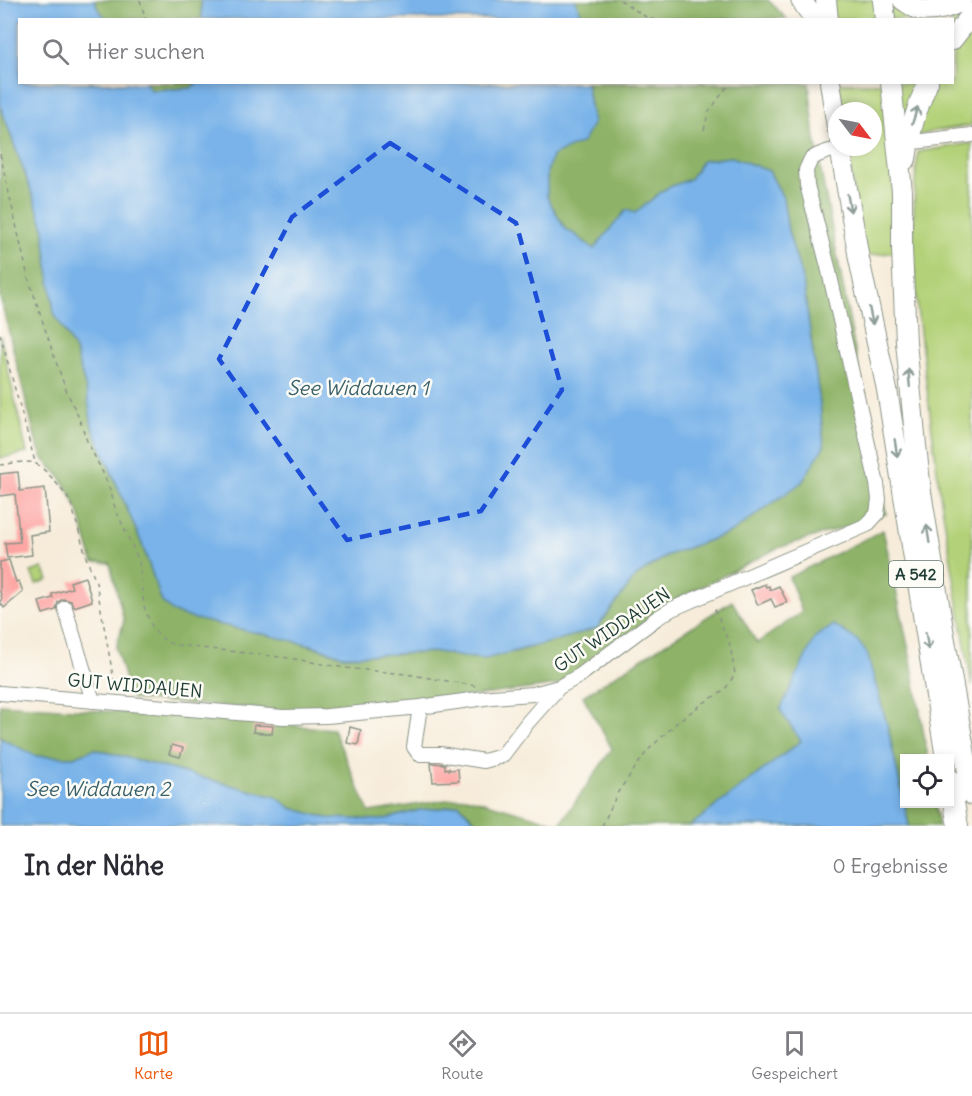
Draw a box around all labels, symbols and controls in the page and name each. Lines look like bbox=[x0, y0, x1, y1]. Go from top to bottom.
search box bbox=[18, 18, 954, 84]
icon: search bbox=[39, 35, 72, 68]
text: Hier suchen bbox=[87, 37, 205, 65]
north arrow bbox=[828, 102, 882, 156]
one-way arrow bbox=[910, 106, 921, 125]
one-way arrow bbox=[844, 193, 855, 212]
one-way arrow bbox=[866, 306, 877, 325]
one-way arrow bbox=[903, 368, 914, 388]
water label: See Widdauen 1 bbox=[287, 375, 431, 400]
one-way arrow bbox=[891, 438, 902, 457]
one-way arrow bbox=[922, 524, 933, 544]
road number: A 542 bbox=[889, 561, 943, 587]
street label: GUT WIDDAUEN bbox=[549, 582, 674, 677]
one-way arrow bbox=[921, 630, 932, 650]
street label: GUT WIDDAUEN bbox=[67, 668, 204, 703]
map controls bbox=[900, 754, 954, 808]
button: locate bbox=[900, 754, 954, 808]
water label: See Widdauen 2 bbox=[26, 776, 172, 801]
text: In der Nähe bbox=[24, 849, 164, 882]
text: 0 Ergebnisse bbox=[832, 853, 948, 878]
tab: Karte bbox=[134, 1027, 173, 1083]
tab: Route bbox=[441, 1027, 483, 1083]
tab: Gespeichert bbox=[751, 1027, 838, 1083]

